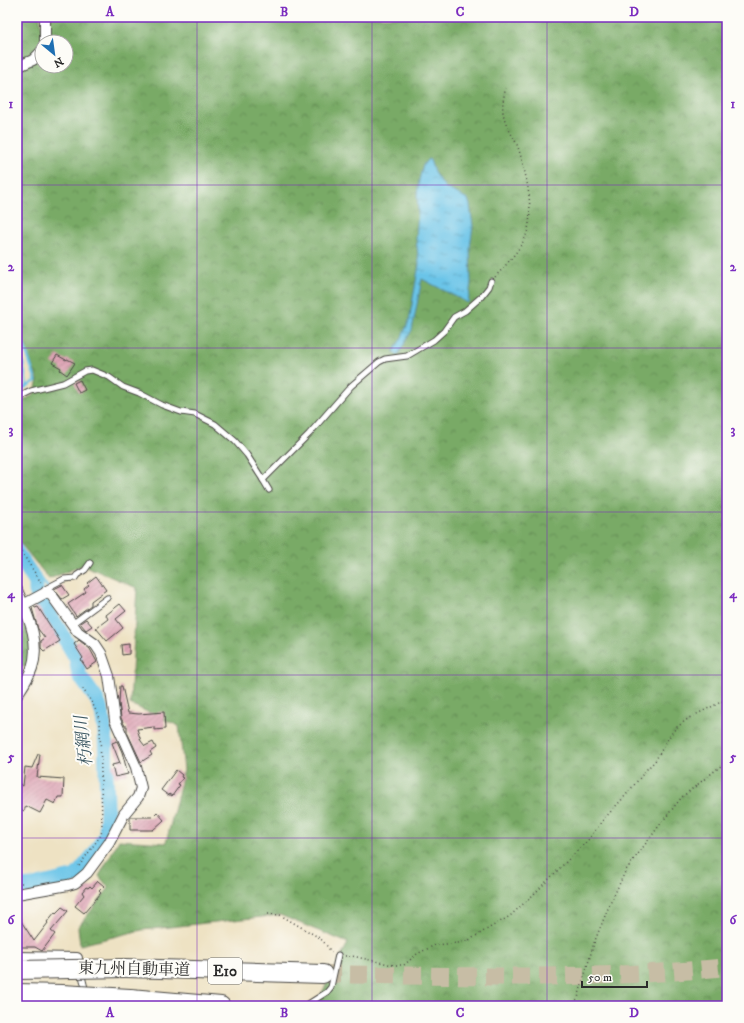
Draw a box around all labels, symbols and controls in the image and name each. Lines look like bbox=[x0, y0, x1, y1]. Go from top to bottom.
text: A bbox=[105, 4, 115, 20]
text: B bbox=[280, 4, 288, 20]
text: C bbox=[456, 4, 465, 20]
text: D bbox=[629, 4, 639, 20]
north arrow bbox=[34, 34, 74, 74]
text: N bbox=[51, 54, 66, 70]
text: 1 bbox=[9, 96, 14, 112]
text: 1 bbox=[731, 96, 736, 112]
text: 2 bbox=[8, 259, 15, 275]
text: 2 bbox=[730, 259, 737, 275]
text: 3 bbox=[9, 422, 14, 438]
text: 3 bbox=[731, 422, 736, 438]
text: 4 bbox=[6, 586, 15, 603]
text: 4 bbox=[728, 586, 737, 603]
water label: 朽網川 bbox=[70, 713, 98, 768]
text: 5 bbox=[7, 749, 15, 765]
text: 5 bbox=[729, 749, 737, 765]
text: 6 bbox=[8, 912, 16, 928]
text: 6 bbox=[730, 912, 738, 928]
street label: 東九州自動車道 bbox=[78, 958, 190, 980]
road number: E10 bbox=[208, 958, 242, 984]
scale bar bbox=[582, 963, 647, 989]
text: 50 m bbox=[588, 970, 612, 985]
text: A bbox=[105, 1005, 115, 1021]
text: B bbox=[280, 1005, 288, 1021]
text: C bbox=[456, 1005, 465, 1021]
text: D bbox=[629, 1005, 639, 1021]

